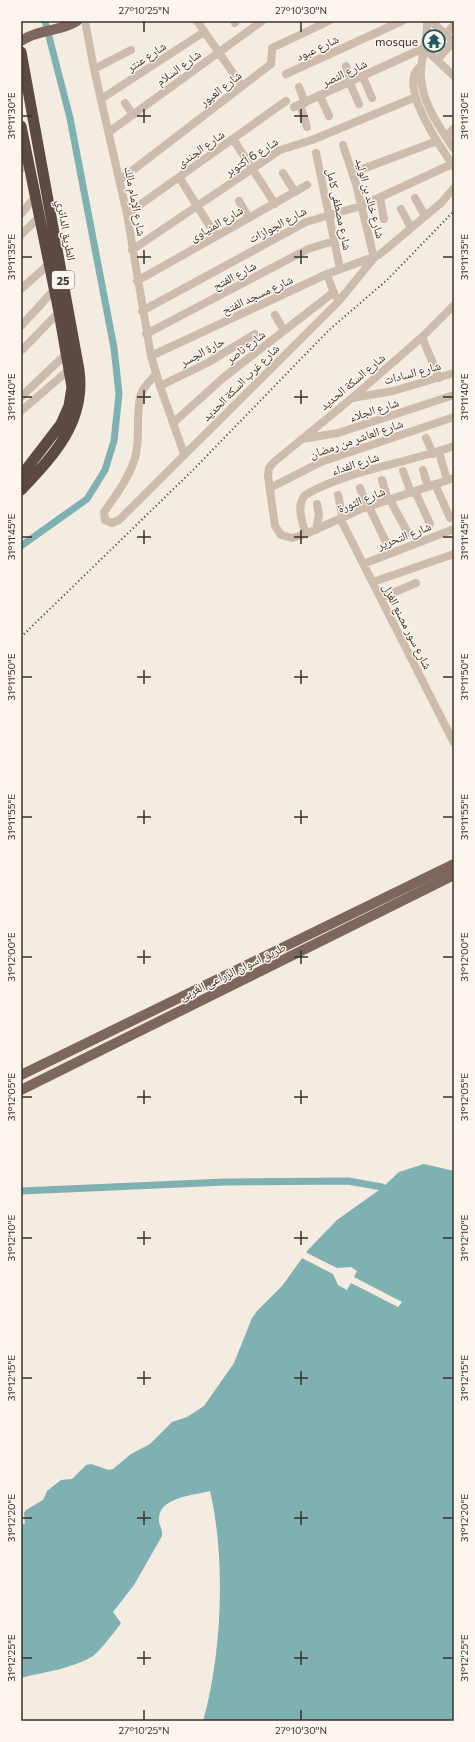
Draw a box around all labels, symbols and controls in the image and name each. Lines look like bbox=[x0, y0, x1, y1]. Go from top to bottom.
text: 27°10'25"N bbox=[119, 4, 169, 16]
text: 27°10'30"N bbox=[275, 4, 327, 16]
temple icon: mosque bbox=[421, 28, 447, 54]
street label: شارع عبود bbox=[294, 31, 341, 65]
place label: mosque bbox=[375, 34, 418, 48]
street label: شارع عنتر bbox=[123, 38, 169, 76]
street label: شارع السلام bbox=[153, 46, 204, 89]
street label: شارع النصر bbox=[318, 55, 370, 91]
street label: شارع العبور bbox=[196, 67, 245, 111]
text: 31°11'30"E bbox=[5, 92, 17, 140]
text: 31°11'30"E bbox=[458, 92, 470, 140]
street label: شارع الجندى bbox=[173, 126, 228, 171]
street label: شارع 6 أكتوبر bbox=[221, 134, 281, 181]
street label: شارع خالد بن الوليد bbox=[352, 156, 388, 240]
street label: شارع الإمام مالك bbox=[120, 165, 150, 238]
street label: شارع مصطفى كامل bbox=[323, 167, 356, 252]
street label: الطريق الدائري bbox=[51, 199, 79, 262]
street label: شارع المنياوى bbox=[187, 202, 246, 246]
street label: شارع الجوازات bbox=[246, 203, 309, 247]
text: 31°11'35"E bbox=[5, 234, 17, 280]
text: 31°11'35"E bbox=[458, 234, 470, 280]
street label: شارع الفتح bbox=[210, 258, 259, 294]
road number: 25 bbox=[52, 271, 74, 289]
street label: شارع مسجد الفتح bbox=[219, 271, 296, 318]
street label: شارع ناصر bbox=[222, 326, 269, 368]
street label: حارة الجسر bbox=[176, 333, 228, 370]
street label: شارع غرب السكة الحديد bbox=[199, 341, 283, 425]
street label: شارع السكة الحديد bbox=[317, 350, 389, 414]
street label: شارع السادات bbox=[382, 358, 443, 388]
text: 31°11'40"E bbox=[5, 373, 17, 421]
text: 31°11'40"E bbox=[458, 373, 470, 421]
street label: شارع الجلاء bbox=[348, 394, 401, 425]
street label: شارع العاشر من رمضان bbox=[307, 415, 405, 462]
street label: شارع الفداء bbox=[330, 449, 381, 479]
street label: شارع الثورة bbox=[335, 483, 388, 517]
text: 31°11'45"E bbox=[5, 514, 17, 560]
text: 31°11'45"E bbox=[458, 514, 470, 560]
street label: شارع التحرير bbox=[374, 518, 434, 554]
street label: شارع سور مصنع الغزل bbox=[379, 581, 436, 672]
text: 31°11'50"E bbox=[5, 653, 17, 701]
text: 31°11'50"E bbox=[458, 653, 470, 701]
text: 31°11'55"E bbox=[5, 794, 17, 840]
text: 31°11'55"E bbox=[458, 794, 470, 840]
text: 31°12'00"E bbox=[5, 932, 17, 982]
text: 31°12'00"E bbox=[458, 932, 470, 982]
street label: طريق اسوان الزراعى الغربى bbox=[177, 939, 288, 1004]
text: 31°12'05"E bbox=[5, 1073, 17, 1121]
text: 31°12'05"E bbox=[458, 1073, 470, 1121]
text: 31°12'10"E bbox=[5, 1214, 17, 1262]
text: 31°12'10"E bbox=[458, 1214, 470, 1262]
text: 31°12'15"E bbox=[5, 1355, 17, 1401]
text: 31°12'15"E bbox=[458, 1355, 470, 1401]
text: 31°12'20"E bbox=[5, 1494, 17, 1542]
text: 31°12'20"E bbox=[458, 1494, 470, 1542]
text: 31°12'25"E bbox=[5, 1634, 17, 1682]
text: 31°12'25"E bbox=[458, 1634, 470, 1682]
text: 27°10'25"N bbox=[119, 1724, 169, 1736]
text: 27°10'30"N bbox=[275, 1724, 327, 1736]

